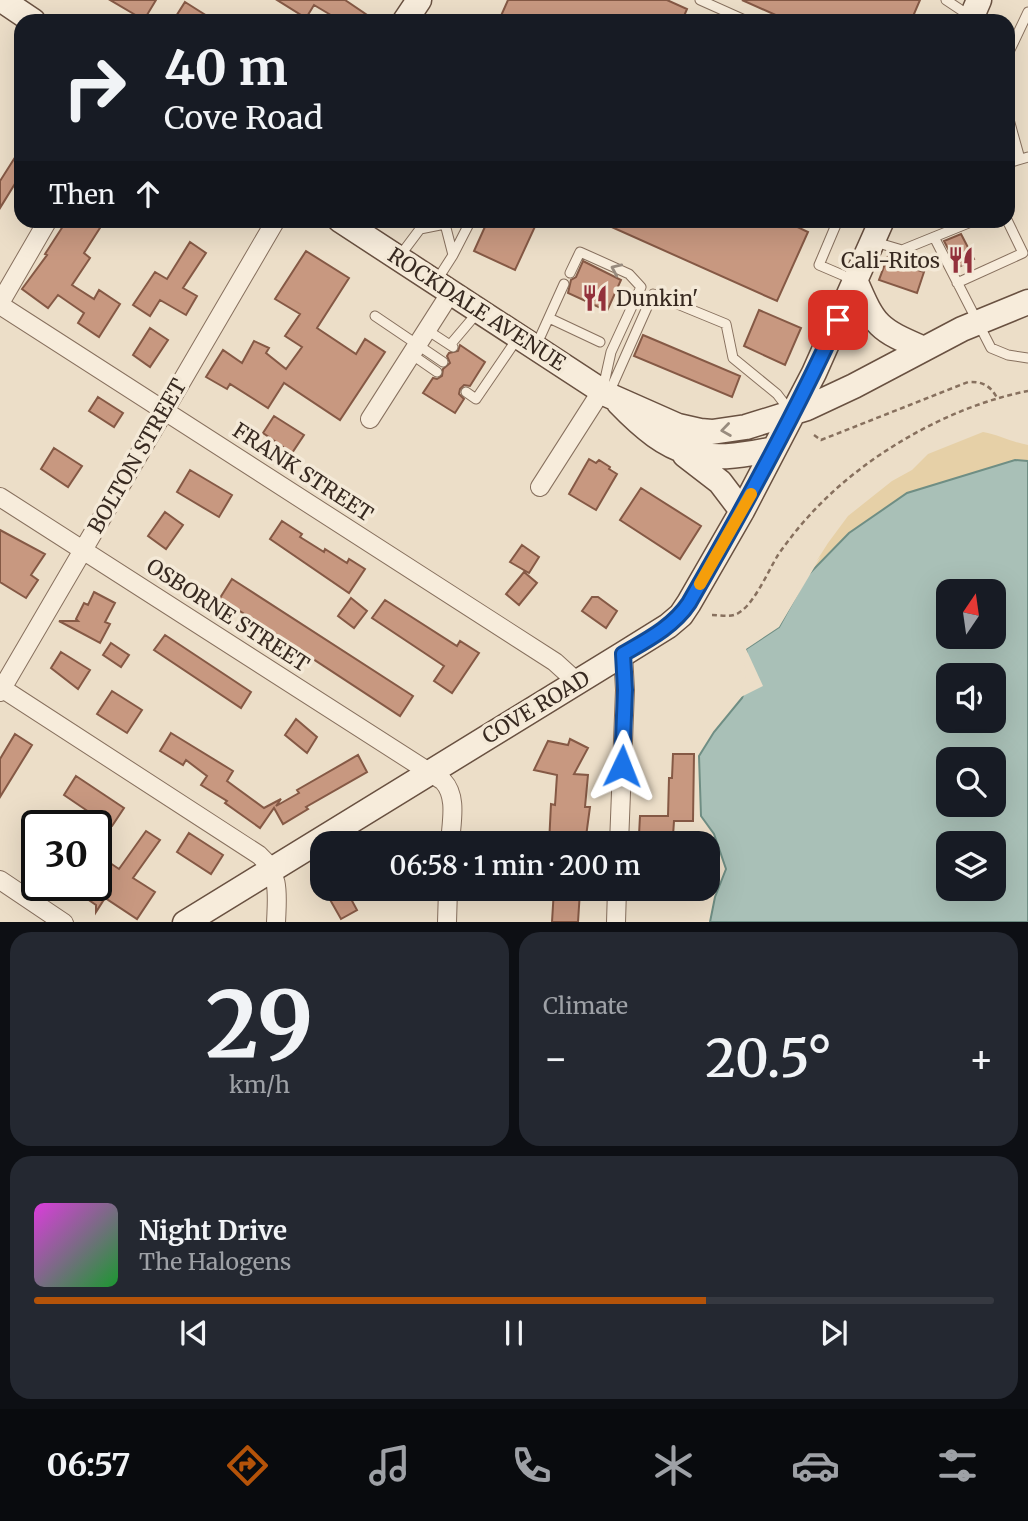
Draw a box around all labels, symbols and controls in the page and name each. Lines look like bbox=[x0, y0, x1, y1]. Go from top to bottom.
text: 40 m bbox=[164, 37, 288, 98]
icon: right bbox=[49, 42, 140, 133]
text: Cove Road bbox=[164, 98, 323, 138]
icon: ahead bbox=[129, 175, 167, 213]
text: Then bbox=[49, 178, 115, 211]
street label: ROCKDALE AVENUE bbox=[383, 241, 571, 377]
restaurant icon: Cali-Ritos bbox=[946, 245, 976, 275]
place label: Cali-Ritos bbox=[841, 247, 940, 274]
one-way arrow bbox=[611, 263, 623, 277]
restaurant icon: Dunkin' bbox=[580, 283, 610, 313]
place label: Dunkin' bbox=[616, 285, 698, 312]
pin bbox=[808, 290, 868, 350]
icon: arrive bbox=[819, 301, 857, 339]
street label: BOLTON STREET bbox=[82, 374, 192, 538]
street label: FRANK STREET bbox=[228, 417, 379, 528]
one-way arrow bbox=[720, 423, 732, 438]
street label: OSBORNE STREET bbox=[142, 552, 315, 678]
north arrow bbox=[936, 579, 1006, 649]
map controls bbox=[936, 579, 1006, 901]
button: sound bbox=[936, 663, 1006, 733]
street label: COVE ROAD bbox=[477, 664, 595, 750]
position arrow bbox=[585, 729, 659, 803]
button: search bbox=[936, 747, 1006, 817]
speed limit sign: 30 bbox=[21, 810, 112, 901]
button: layers bbox=[936, 831, 1006, 901]
text: 06:58 · 1 min · 200 m bbox=[390, 849, 640, 882]
text: 29 bbox=[205, 967, 314, 1082]
text: Climate bbox=[543, 991, 628, 1020]
text: 20.5° bbox=[705, 1026, 832, 1091]
text: − bbox=[543, 1035, 568, 1082]
text: + bbox=[969, 1035, 994, 1082]
text: km/h bbox=[229, 1070, 290, 1099]
text: Night Drive bbox=[139, 1214, 287, 1247]
text: The Halogens bbox=[139, 1247, 291, 1276]
icon: previous bbox=[175, 1314, 213, 1352]
icon: pause bbox=[495, 1314, 533, 1352]
icon: next bbox=[815, 1314, 853, 1352]
icon: directions bbox=[223, 1441, 272, 1490]
icon: music bbox=[365, 1441, 414, 1490]
icon: phone bbox=[507, 1441, 556, 1490]
icon: climate bbox=[649, 1441, 698, 1490]
icon: car bbox=[791, 1441, 840, 1490]
icon: filters bbox=[933, 1441, 982, 1490]
text: 06:57 bbox=[46, 1445, 131, 1485]

